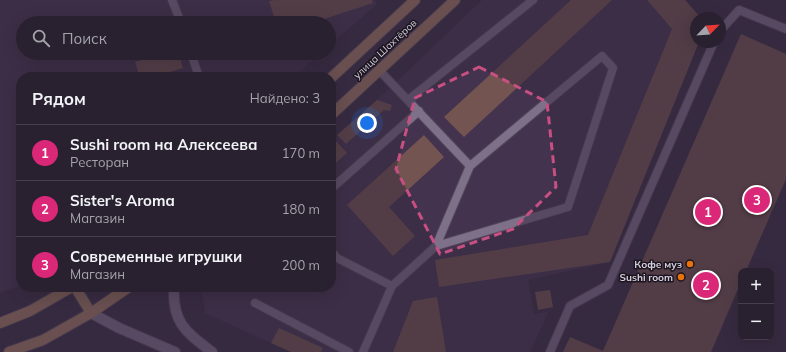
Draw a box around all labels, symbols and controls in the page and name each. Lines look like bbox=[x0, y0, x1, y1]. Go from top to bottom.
north arrow bbox=[690, 12, 726, 48]
search box bbox=[16, 16, 336, 60]
street label: улица Шахтёров bbox=[351, 16, 420, 82]
icon: search bbox=[30, 27, 52, 49]
text: Поиск bbox=[62, 29, 107, 48]
text: Рядом bbox=[32, 88, 86, 109]
text: Найдено: 3 bbox=[250, 90, 320, 106]
your location bbox=[357, 113, 377, 133]
text: Sushi room на Алексеева bbox=[70, 135, 257, 154]
text: 1 bbox=[41, 145, 49, 161]
text: 170 m bbox=[282, 145, 320, 161]
text: Ресторан bbox=[70, 154, 129, 170]
pin: 3 bbox=[744, 185, 770, 215]
text: Sister's Aroma bbox=[70, 191, 175, 210]
pin: 1 bbox=[695, 197, 721, 227]
text: 2 bbox=[41, 201, 49, 217]
text: 180 m bbox=[282, 201, 320, 217]
text: Магазин bbox=[70, 210, 125, 226]
text: Современные игрушки bbox=[70, 247, 242, 266]
text: 3 bbox=[41, 257, 49, 273]
text: 200 m bbox=[282, 257, 320, 273]
place label: Кофе муз bbox=[634, 258, 682, 271]
marker: Кофе муз bbox=[685, 259, 695, 269]
text: Магазин bbox=[70, 266, 125, 282]
map controls bbox=[738, 268, 774, 340]
button: + bbox=[738, 268, 774, 304]
pin: 2 bbox=[693, 270, 719, 300]
place label: Sushi room bbox=[620, 271, 673, 284]
marker: Sushi room bbox=[676, 272, 686, 282]
button: − bbox=[738, 304, 774, 340]

